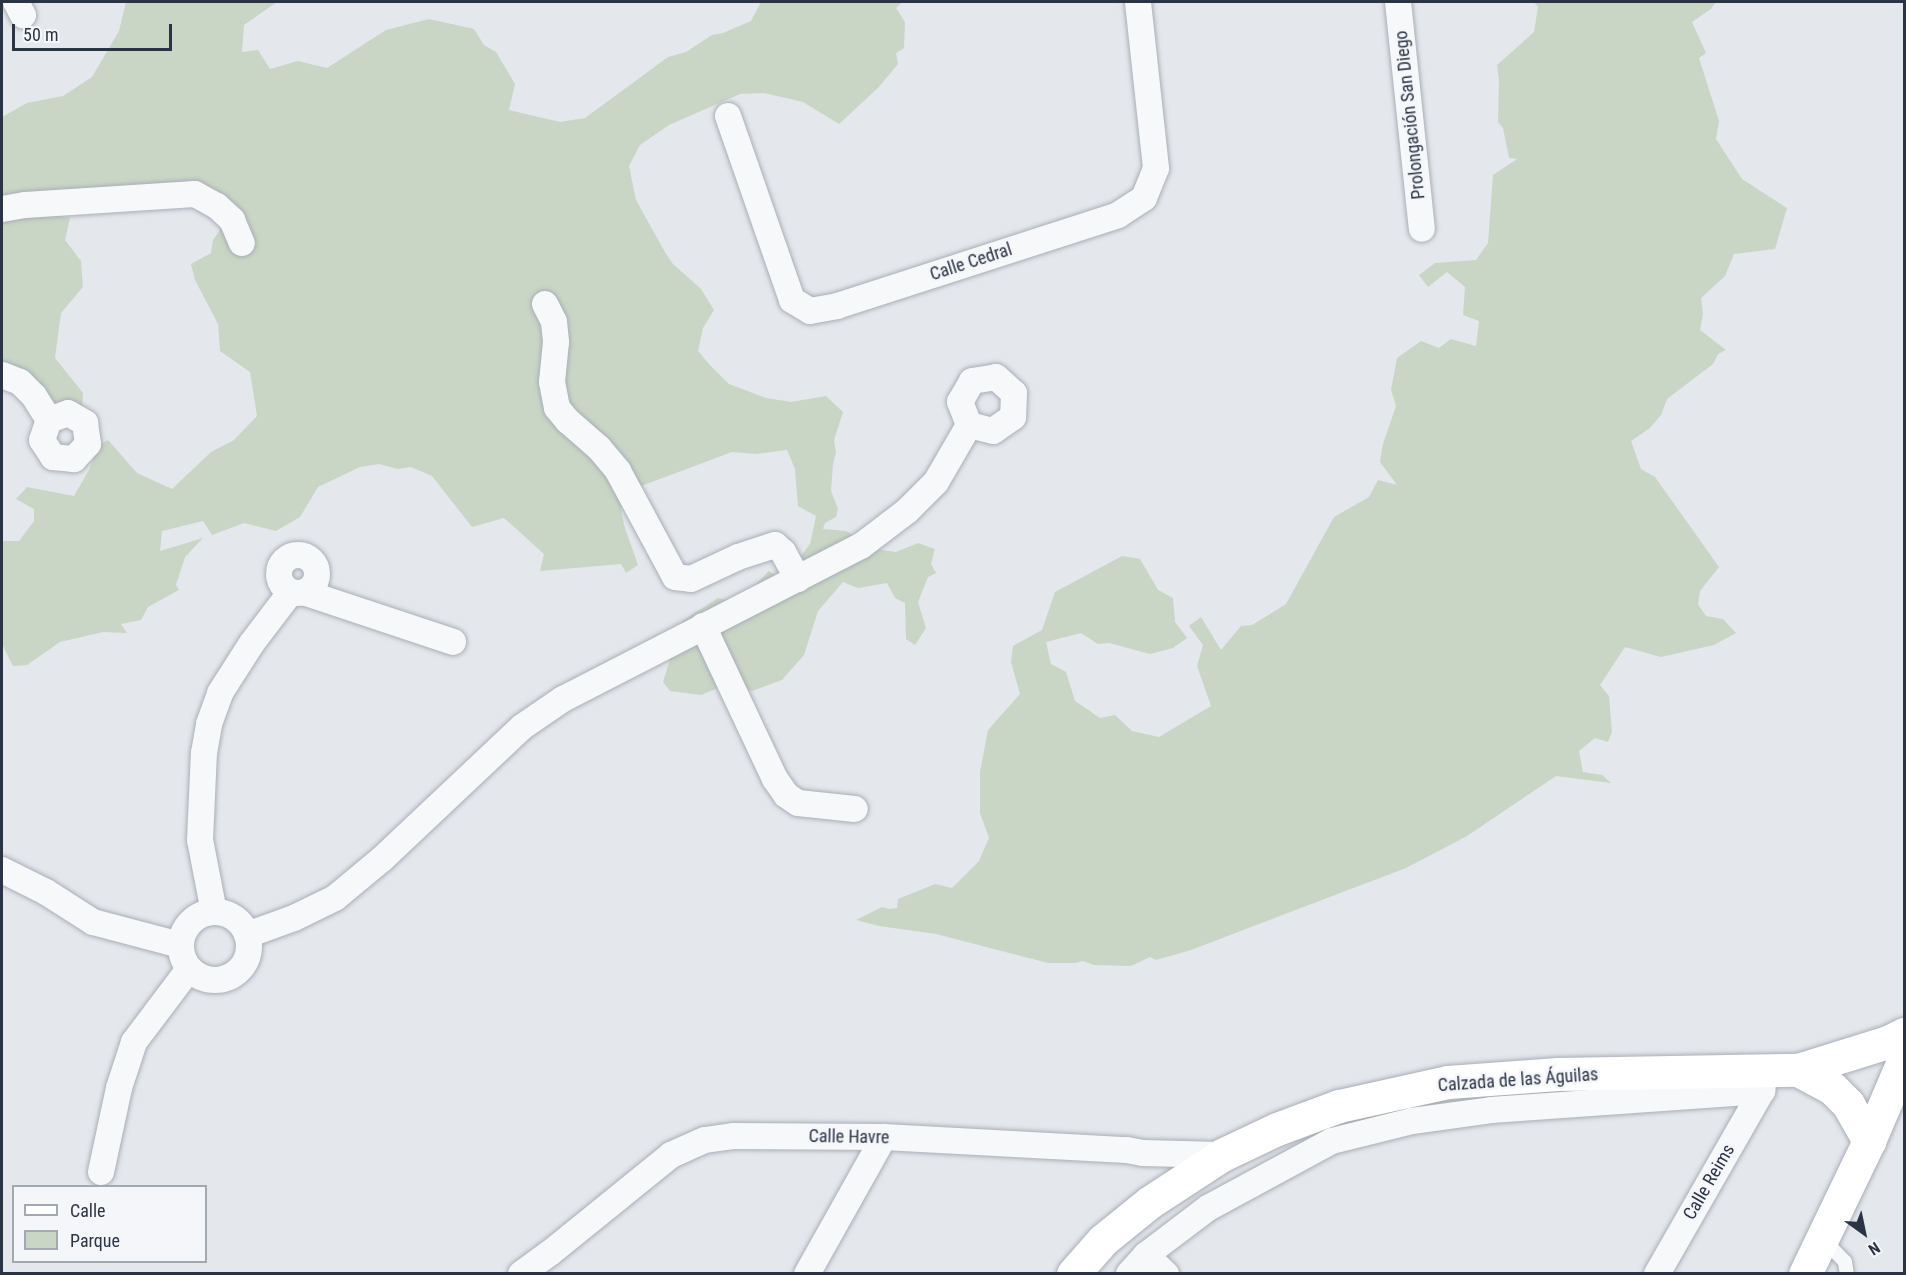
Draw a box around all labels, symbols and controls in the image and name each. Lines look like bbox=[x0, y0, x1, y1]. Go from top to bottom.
scale bar bbox=[15, 12, 176, 50]
text: 50 m bbox=[23, 24, 58, 45]
street label: Prolongación San Diego bbox=[1390, 30, 1430, 200]
street label: Calle Cedral bbox=[927, 239, 1015, 285]
street label: Calzada de las Águilas bbox=[1437, 1064, 1599, 1096]
street label: Calle Havre bbox=[808, 1125, 890, 1149]
street label: Calle Reims bbox=[1679, 1140, 1739, 1224]
legend bbox=[12, 1185, 207, 1263]
text: Calle bbox=[70, 1200, 106, 1221]
north arrow bbox=[1834, 1203, 1894, 1263]
text: Parque bbox=[70, 1230, 120, 1251]
text: N bbox=[1865, 1238, 1883, 1259]

